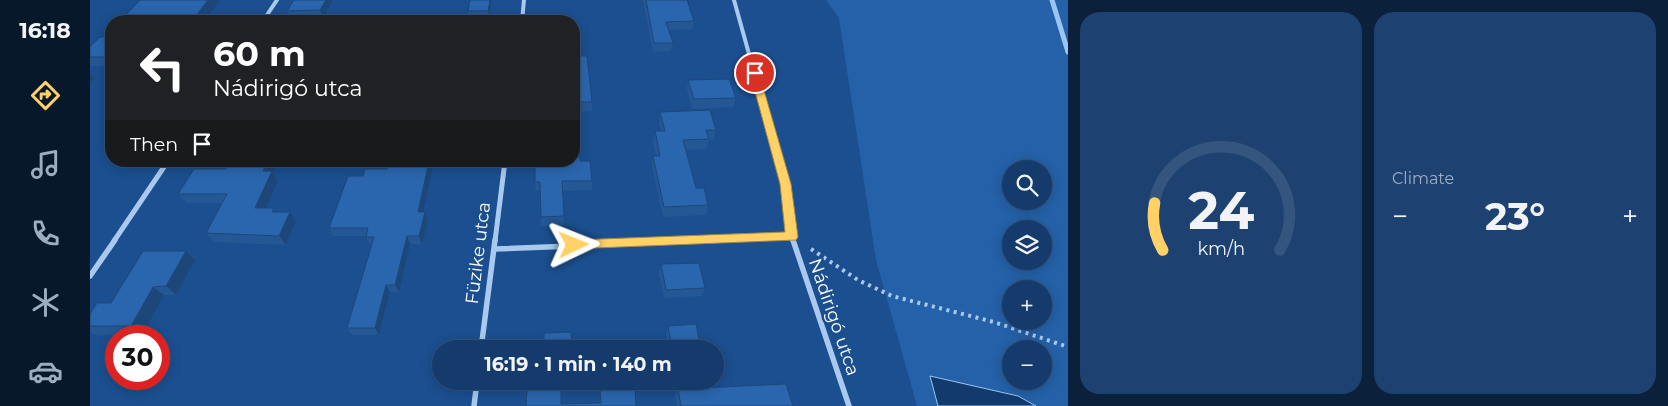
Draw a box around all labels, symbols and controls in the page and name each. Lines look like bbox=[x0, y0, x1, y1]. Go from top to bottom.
text: 16:18 bbox=[19, 17, 71, 44]
text: 60 m bbox=[213, 32, 306, 75]
icon: left bbox=[130, 35, 195, 100]
pin bbox=[734, 52, 776, 94]
icon: arrive bbox=[741, 59, 769, 87]
text: Nádirigó utca bbox=[213, 75, 363, 102]
icon: directions bbox=[28, 78, 63, 113]
icon: arrive bbox=[188, 130, 216, 158]
text: Then bbox=[130, 133, 178, 156]
icon: music bbox=[28, 147, 63, 182]
map controls bbox=[1002, 160, 1052, 390]
button: search bbox=[1002, 160, 1052, 210]
text: Climate bbox=[1392, 169, 1454, 188]
text: 24 bbox=[1188, 179, 1254, 242]
text: 23° bbox=[1485, 193, 1545, 240]
text: − bbox=[1392, 199, 1408, 233]
text: + bbox=[1622, 199, 1638, 233]
street label: Füzike utca bbox=[461, 201, 495, 305]
icon: phone bbox=[28, 216, 63, 251]
position arrow bbox=[547, 218, 599, 270]
button: layers bbox=[1002, 220, 1052, 270]
text: km/h bbox=[1197, 238, 1245, 259]
street label: Nádirigó utca bbox=[804, 256, 864, 378]
button: + bbox=[1002, 280, 1052, 330]
icon: climate bbox=[28, 285, 63, 320]
speed limit sign: 30 bbox=[105, 325, 170, 390]
button: − bbox=[1002, 340, 1052, 390]
text: 16:19 · 1 min · 140 m bbox=[484, 353, 672, 376]
icon: car bbox=[28, 354, 63, 389]

